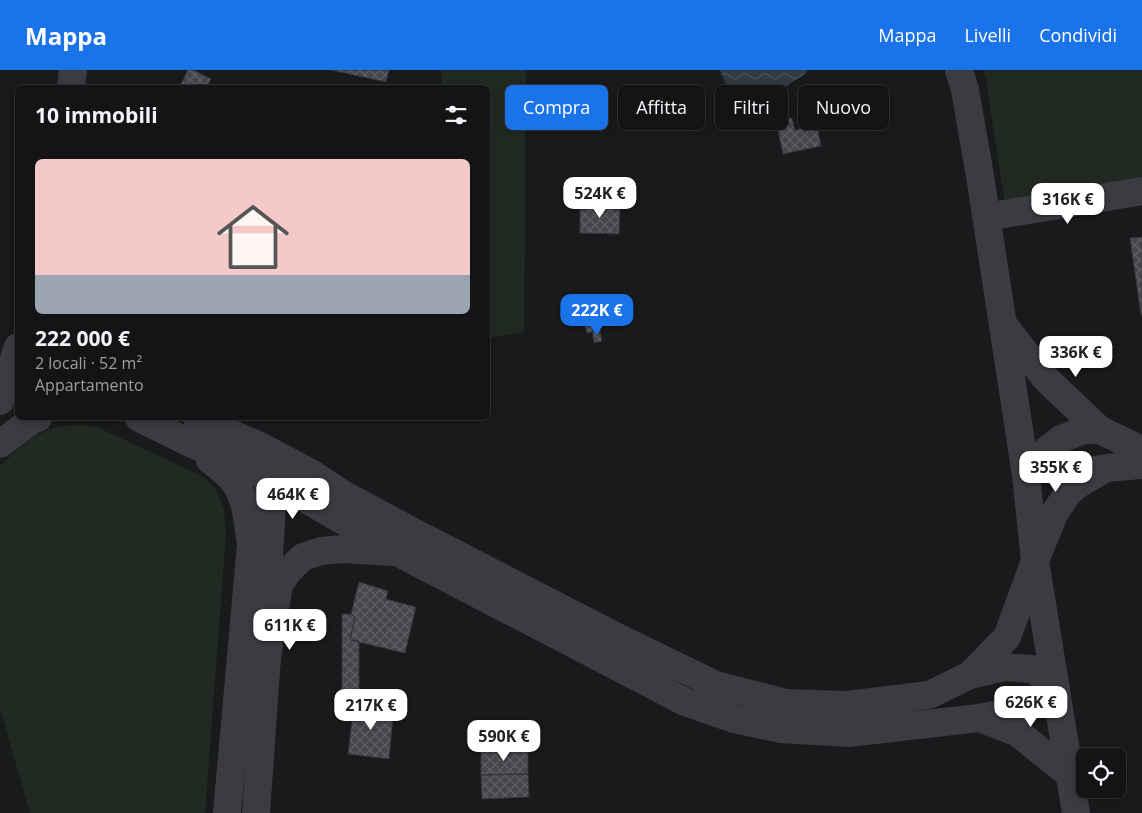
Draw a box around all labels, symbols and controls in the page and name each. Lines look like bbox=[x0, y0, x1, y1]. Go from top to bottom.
text: Mappa bbox=[25, 19, 107, 52]
text: Mappa bbox=[878, 23, 936, 47]
text: Livelli bbox=[964, 23, 1011, 47]
text: Condividi bbox=[1039, 23, 1117, 47]
chip: Compra bbox=[505, 85, 608, 130]
chip: Affitta bbox=[618, 85, 705, 130]
chip: Filtri bbox=[715, 85, 788, 130]
chip: Nuovo bbox=[798, 85, 889, 130]
text: 10 immobili bbox=[35, 101, 158, 129]
icon: filters bbox=[442, 101, 470, 129]
pin: 524K € bbox=[559, 176, 641, 219]
text: 524K € bbox=[574, 182, 626, 204]
pin: 316K € bbox=[1027, 182, 1109, 225]
text: 316K € bbox=[1042, 188, 1094, 210]
icon: home bbox=[208, 192, 298, 282]
pin: 222K € bbox=[556, 294, 638, 336]
text: 222K € bbox=[571, 299, 623, 321]
text: 222 000 € bbox=[35, 324, 130, 352]
pin: 336K € bbox=[1035, 336, 1117, 378]
text: 336K € bbox=[1050, 341, 1102, 363]
text: 2 locali · 52 m² bbox=[35, 352, 142, 374]
text: Appartamento bbox=[35, 374, 144, 396]
pin: 355K € bbox=[1015, 450, 1097, 493]
text: 355K € bbox=[1030, 456, 1082, 478]
pin: 464K € bbox=[252, 478, 334, 520]
text: 464K € bbox=[267, 483, 319, 505]
pin: 611K € bbox=[249, 608, 331, 651]
text: 611K € bbox=[264, 614, 316, 636]
pin: 626K € bbox=[990, 686, 1072, 728]
pin: 217K € bbox=[330, 688, 412, 731]
text: 626K € bbox=[1005, 691, 1057, 713]
text: 217K € bbox=[345, 694, 397, 716]
pin: 590K € bbox=[463, 720, 545, 762]
text: 590K € bbox=[478, 725, 530, 747]
map controls bbox=[1076, 748, 1126, 798]
button: locate bbox=[1076, 748, 1126, 798]

